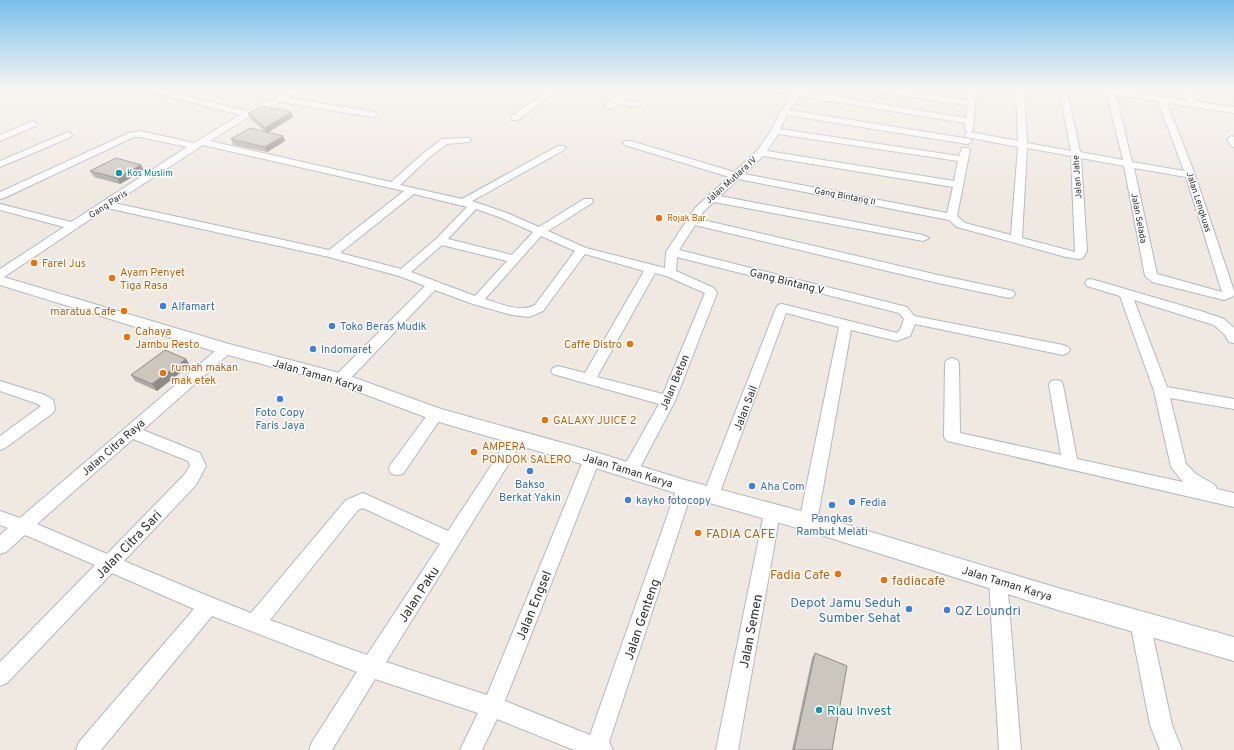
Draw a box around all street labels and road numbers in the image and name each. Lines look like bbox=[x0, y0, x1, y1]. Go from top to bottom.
street label: Jalan Mutiara IV bbox=[703, 154, 759, 206]
street label: Jalan Jahe bbox=[1070, 155, 1085, 199]
street label: Jalan Lengkuas bbox=[1184, 170, 1213, 234]
street label: Gang Bintang II bbox=[813, 185, 876, 208]
street label: Gang Paris bbox=[87, 188, 130, 221]
street label: Jalan Selada bbox=[1128, 192, 1149, 244]
street label: Gang Bintang V bbox=[748, 266, 826, 298]
street label: Jalan Beton bbox=[657, 353, 693, 412]
street label: Jalan Taman Karya bbox=[271, 356, 365, 396]
street label: Jalan Sail bbox=[731, 384, 761, 433]
street label: Jalan Citra Raya bbox=[79, 416, 149, 479]
street label: Jalan Taman Karya bbox=[581, 451, 675, 491]
street label: Jalan Citra Sari bbox=[93, 508, 166, 583]
street label: Jalan Paku bbox=[396, 564, 444, 626]
street label: Jalan Taman Karya bbox=[960, 564, 1054, 604]
street label: Jalan Engsel bbox=[514, 569, 556, 643]
street label: Jalan Genteng bbox=[622, 577, 664, 662]
street label: Jalan Semen bbox=[737, 593, 767, 670]

